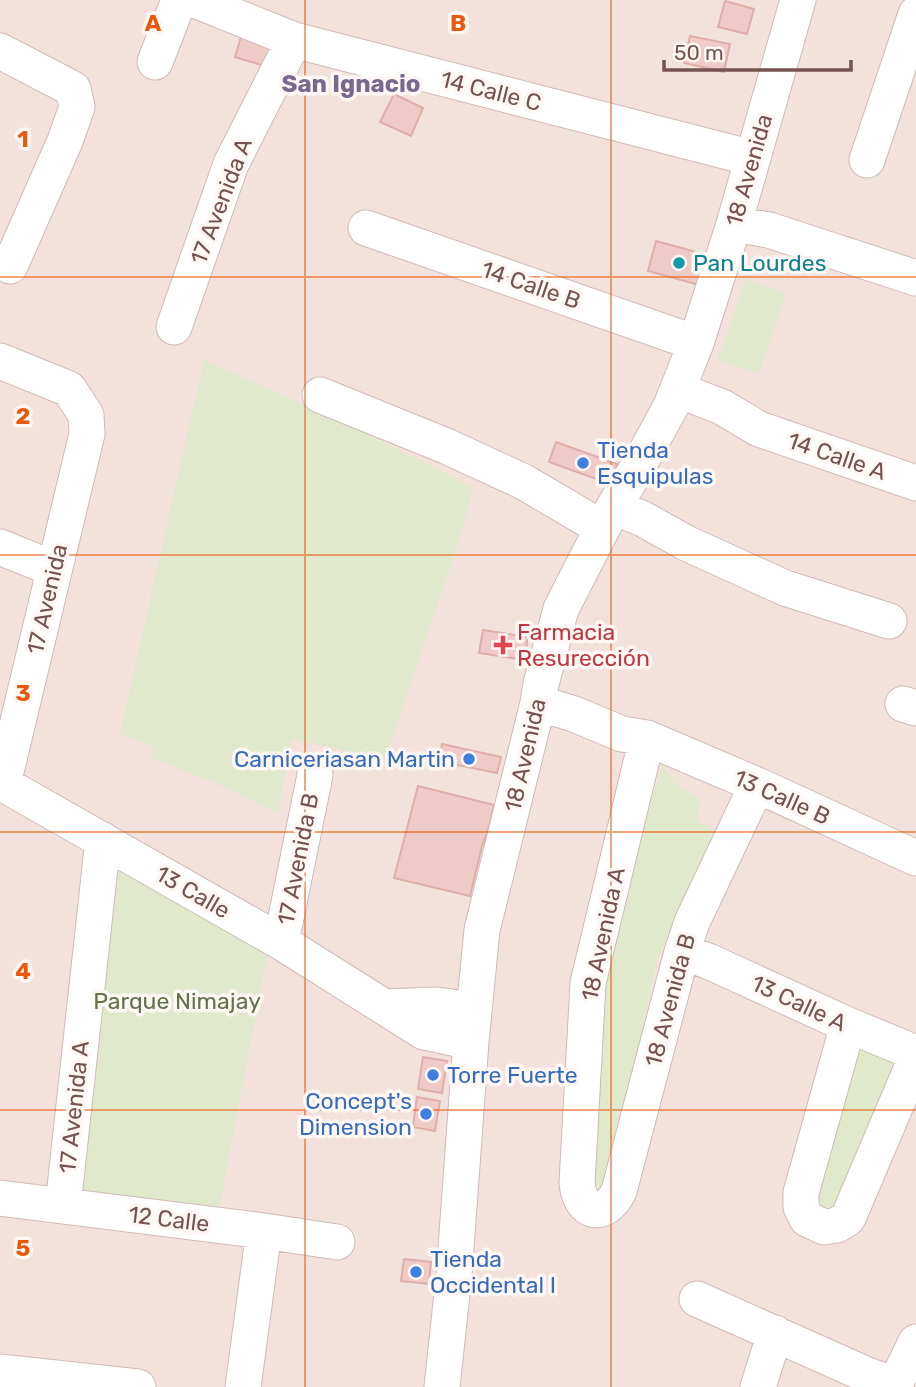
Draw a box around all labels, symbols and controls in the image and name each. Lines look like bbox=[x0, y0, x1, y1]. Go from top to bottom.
text: A bbox=[145, 9, 162, 37]
text: B bbox=[450, 9, 466, 37]
scale bar bbox=[664, 28, 851, 72]
text: 50 m bbox=[674, 40, 724, 65]
street label: 14 Calle C bbox=[438, 65, 544, 117]
district label: San Ignacio bbox=[282, 70, 420, 98]
street label: 18 Avenida bbox=[720, 111, 778, 229]
text: 1 bbox=[17, 125, 29, 153]
street label: 17 Avenida A bbox=[184, 134, 258, 268]
place label: Pan Lourdes bbox=[693, 249, 826, 277]
street label: 14 Calle B bbox=[478, 255, 584, 315]
marker: Pan Lourdes bbox=[671, 255, 687, 271]
text: 2 bbox=[16, 402, 30, 430]
street label: 14 Calle A bbox=[784, 426, 890, 486]
place label: Tienda Esquipulas bbox=[597, 436, 713, 490]
marker: Tienda Esquipulas bbox=[575, 455, 591, 471]
street label: 17 Avenida bbox=[21, 541, 73, 657]
place label: Farmacia Resurección bbox=[517, 618, 650, 672]
marker: Farmacia Resurección bbox=[495, 637, 511, 653]
text: 3 bbox=[15, 679, 31, 707]
street label: 18 Avenida bbox=[498, 696, 552, 814]
place label: Carniceriasan Martin bbox=[234, 745, 455, 773]
marker: Carniceriasan Martin bbox=[461, 751, 477, 767]
street label: 13 Calle B bbox=[730, 763, 834, 831]
street label: 17 Avenida B bbox=[272, 791, 324, 927]
street label: 13 Calle bbox=[151, 860, 235, 924]
street label: 18 Avenida A bbox=[575, 865, 631, 1003]
street label: 18 Avenida B bbox=[639, 931, 701, 1069]
text: 4 bbox=[15, 957, 31, 985]
street label: 13 Calle A bbox=[747, 969, 851, 1037]
park label: Parque Nimajay bbox=[93, 987, 261, 1015]
street label: 17 Avenida A bbox=[53, 1039, 95, 1175]
place label: Torre Fuerte bbox=[447, 1061, 578, 1089]
marker: Torre Fuerte bbox=[425, 1067, 441, 1083]
place label: Concept's Dimension bbox=[299, 1087, 412, 1141]
marker: Concept's Dimension bbox=[418, 1106, 434, 1122]
street label: 12 Calle bbox=[127, 1200, 211, 1238]
text: 5 bbox=[16, 1234, 31, 1262]
place label: Tienda Occidental I bbox=[430, 1245, 556, 1299]
marker: Tienda Occidental I bbox=[408, 1264, 424, 1280]

